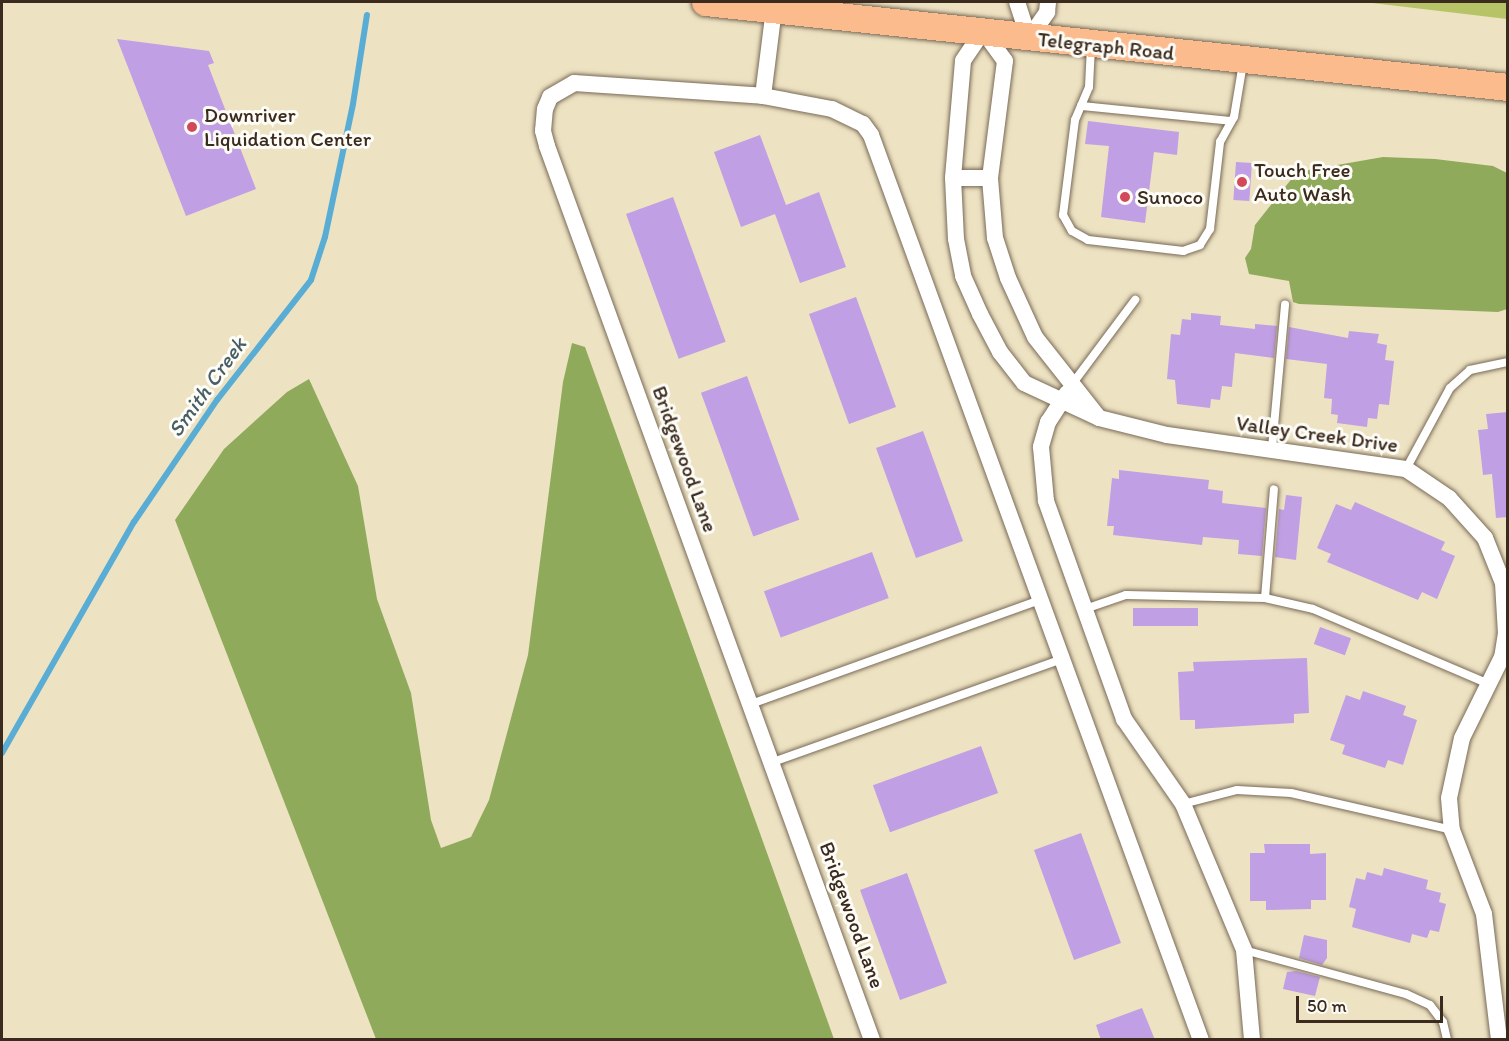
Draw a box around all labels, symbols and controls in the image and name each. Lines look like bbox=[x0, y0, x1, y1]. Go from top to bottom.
street label: Telegraph Road bbox=[1036, 26, 1176, 66]
place label: Downriver Liquidation Center bbox=[204, 102, 372, 152]
marker: Downriver Liquidation Center bbox=[185, 120, 199, 134]
place label: Touch Free Auto Wash bbox=[1254, 157, 1350, 207]
marker: Touch Free Auto Wash bbox=[1235, 175, 1249, 189]
place label: Sunoco bbox=[1137, 184, 1203, 210]
marker: Sunoco bbox=[1118, 190, 1132, 204]
water label: Smith Creek bbox=[162, 332, 252, 442]
street label: Bridgewood Lane bbox=[647, 382, 723, 536]
street label: Valley Creek Drive bbox=[1234, 410, 1400, 458]
street label: Bridgewood Lane bbox=[814, 838, 890, 992]
scale bar bbox=[1299, 984, 1446, 1022]
text: 50 m bbox=[1307, 995, 1347, 1017]

